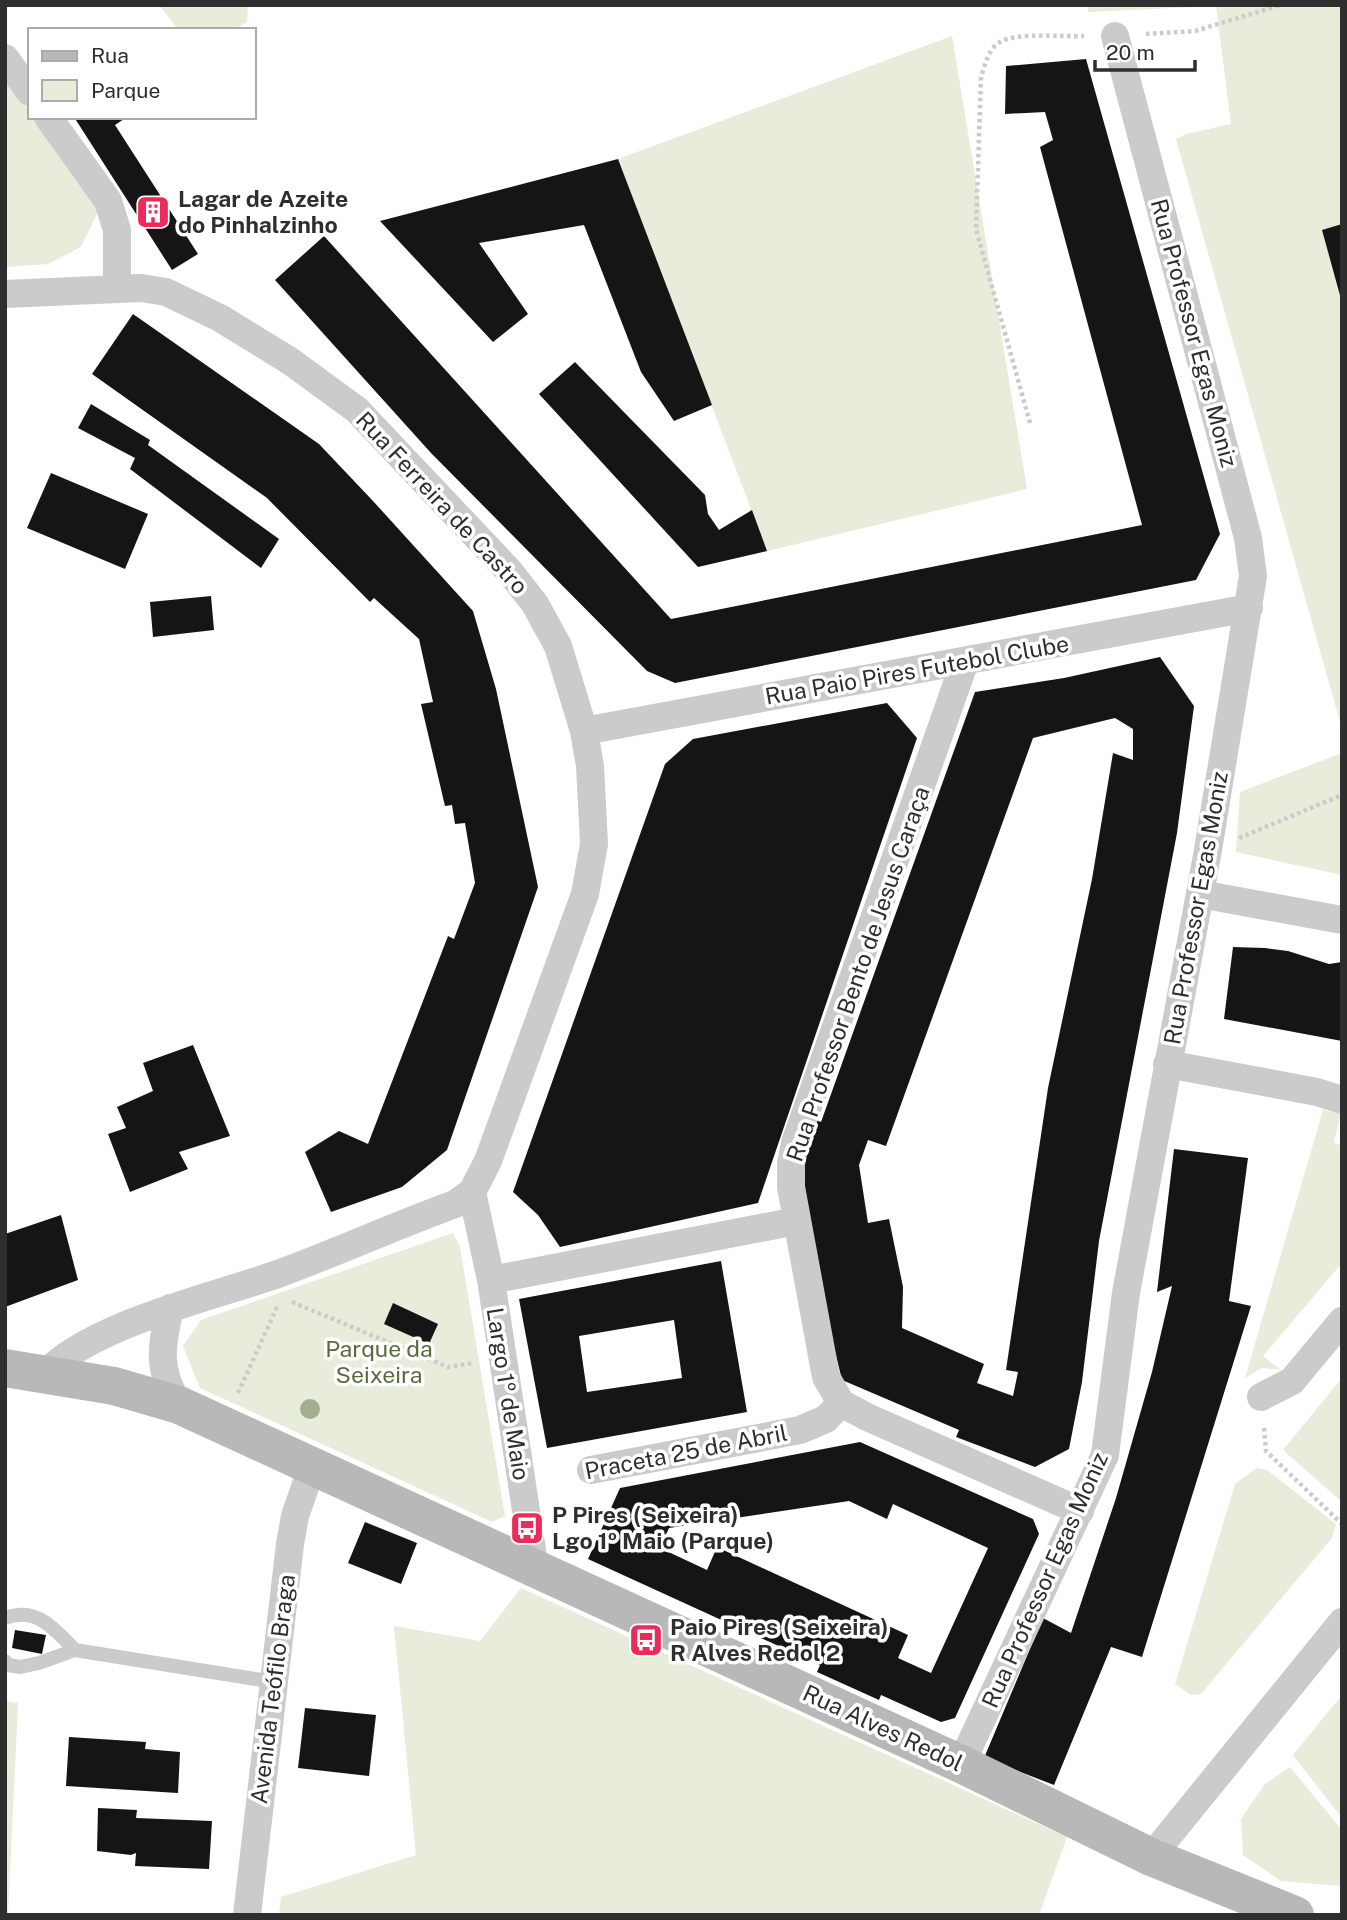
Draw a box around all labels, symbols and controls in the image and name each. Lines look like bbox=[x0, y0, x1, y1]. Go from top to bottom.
legend bbox=[28, 28, 256, 119]
scale bar bbox=[1095, 28, 1195, 72]
text: 20 m bbox=[1106, 40, 1155, 65]
text: Rua bbox=[91, 43, 129, 68]
text: Parque bbox=[91, 78, 160, 103]
place label: Lagar de Azeite do Pinhalzinho bbox=[178, 185, 348, 238]
building icon: Lagar de Azeite do Pinhalzinho bbox=[134, 193, 172, 231]
street label: Rua Professor Egas Moniz bbox=[1146, 196, 1243, 470]
street label: Rua Ferreira de Castro bbox=[351, 406, 534, 599]
street label: Rua Paio Pires Futebol Clube bbox=[763, 629, 1071, 710]
street label: Rua Professor Egas Moniz bbox=[1158, 769, 1233, 1046]
street label: Rua Professor Bento de Jesus Caraça bbox=[780, 783, 935, 1165]
street label: Largo 1º de Maio bbox=[482, 1306, 535, 1482]
park label: Parque da Seixeira bbox=[325, 1335, 433, 1388]
street label: Praceta 25 de Abril bbox=[582, 1419, 789, 1484]
street label: Rua Professor Egas Moniz bbox=[976, 1448, 1113, 1712]
place label: P Pires (Seixeira) Lgo 1º Maio (Parque) bbox=[552, 1501, 774, 1554]
bus stop icon: P Pires (Seixeira) Lgo 1º Maio (Parque) bbox=[508, 1509, 546, 1547]
street label: Avenida Teófilo Braga bbox=[245, 1573, 300, 1805]
place label: Paio Pires (Seixeira) R Alves Redol 2 bbox=[670, 1613, 888, 1666]
bus stop icon: Paio Pires (Seixeira) R Alves Redol 2 bbox=[627, 1621, 665, 1659]
street label: Rua Alves Redol bbox=[799, 1679, 967, 1776]

